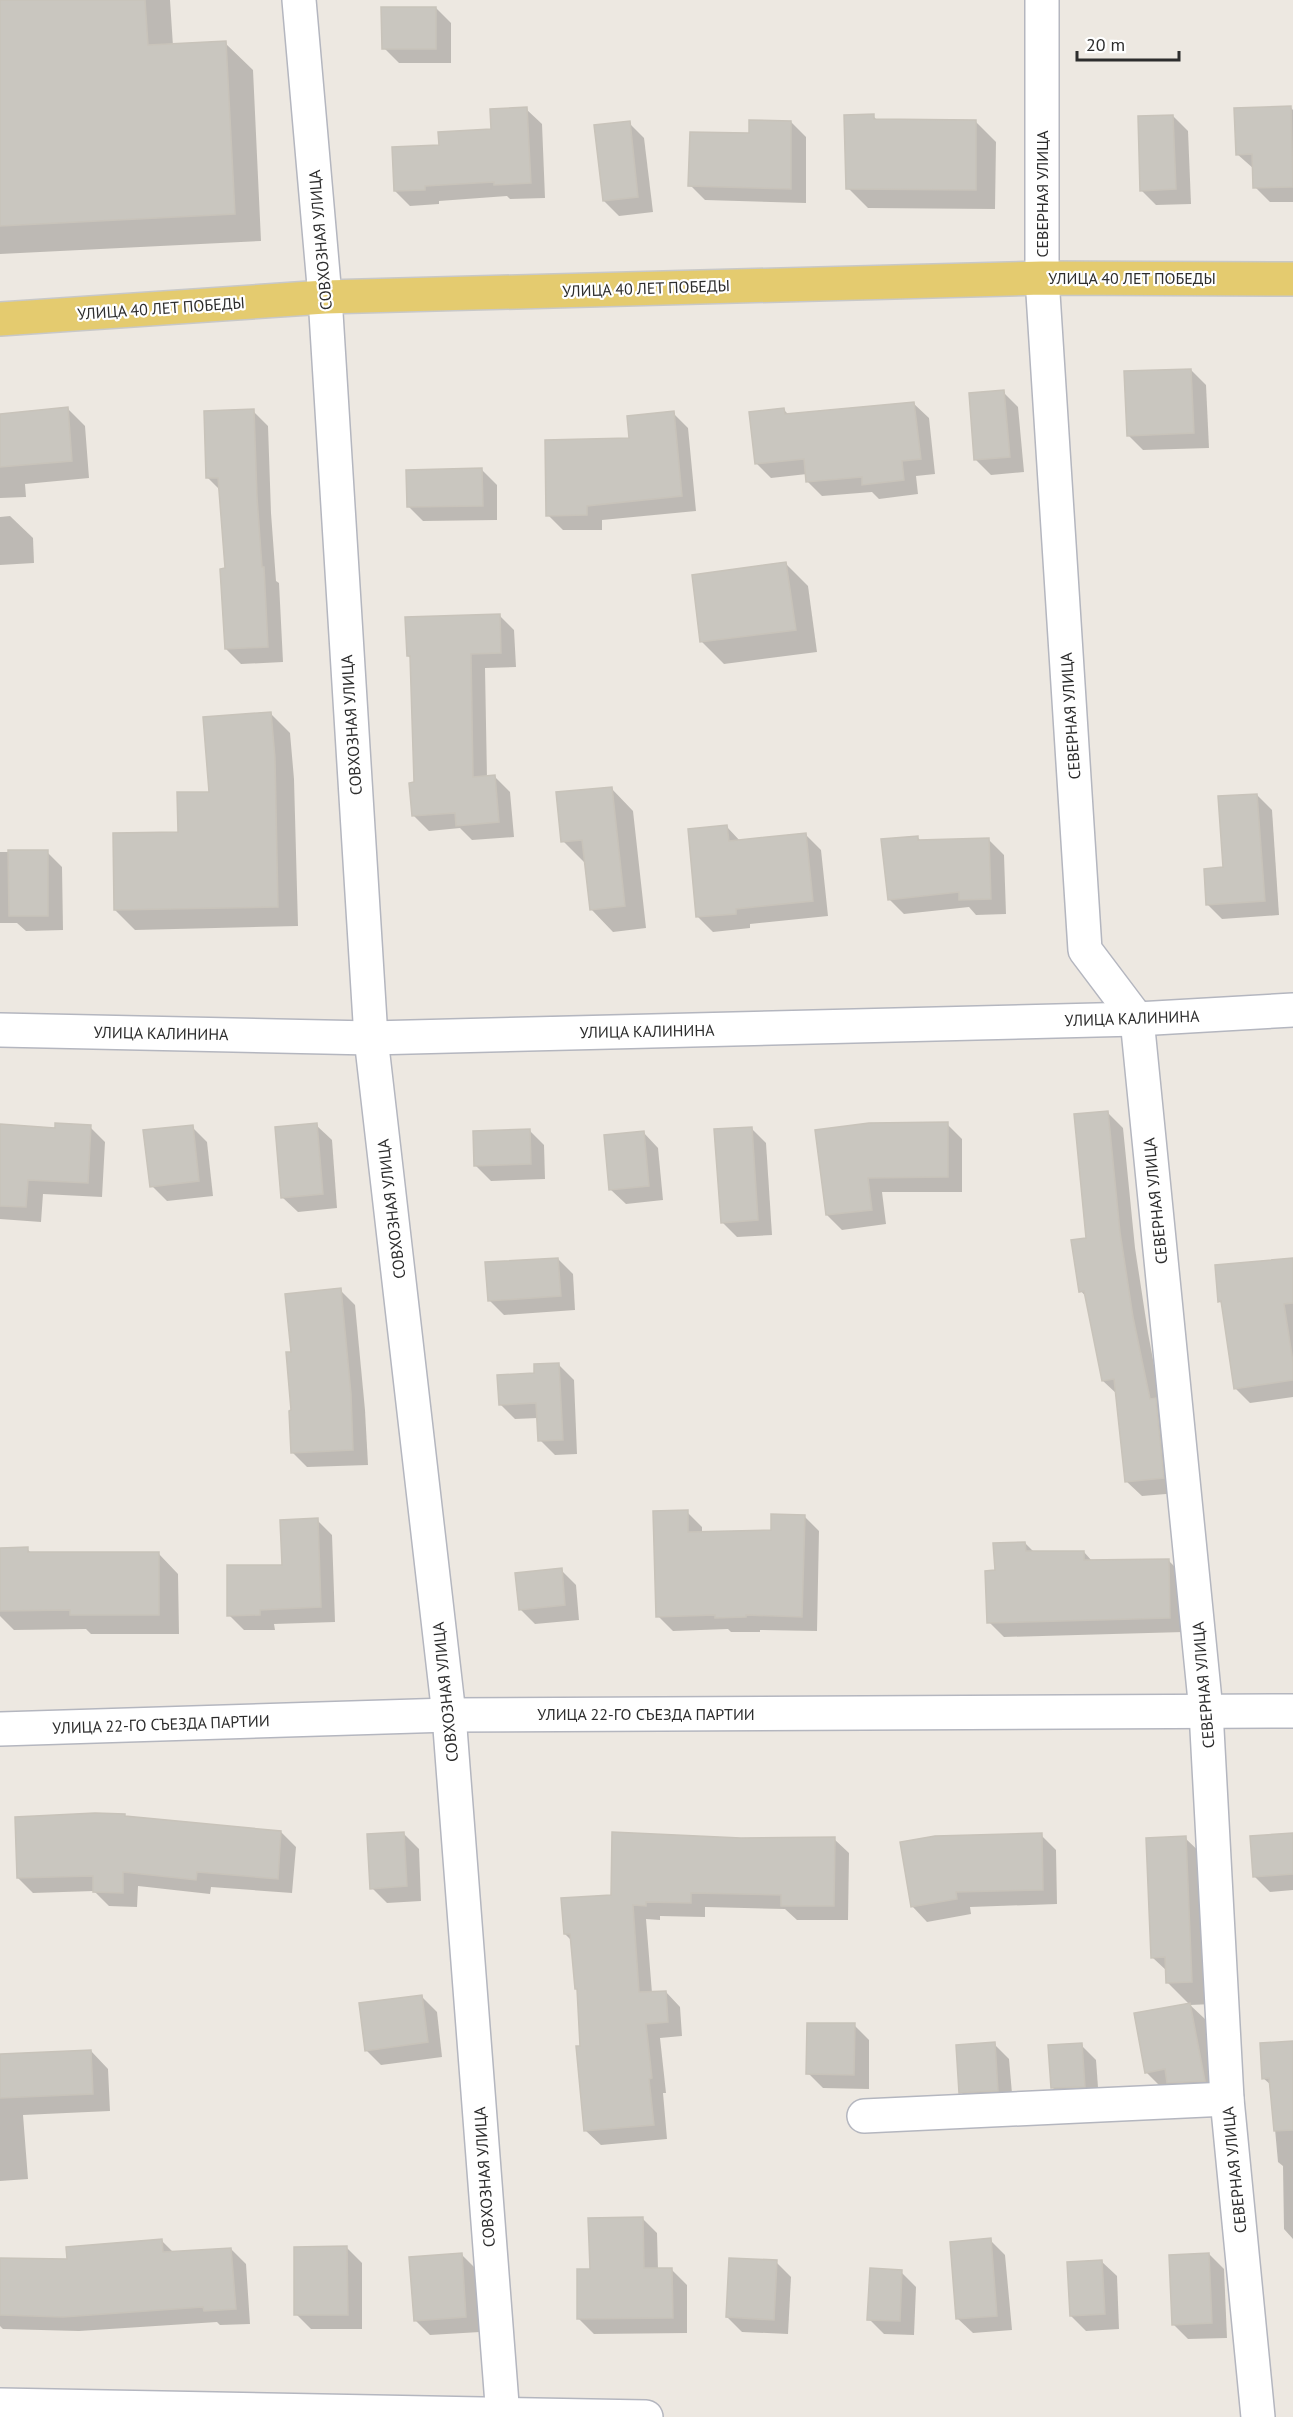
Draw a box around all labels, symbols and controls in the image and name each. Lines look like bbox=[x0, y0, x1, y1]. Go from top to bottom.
scale bar bbox=[1077, 24, 1179, 62]
text: 20 m bbox=[1086, 33, 1125, 56]
street label: СЕВЕРНАЯ УЛИЦА bbox=[1032, 130, 1052, 258]
street label: СОВХОЗНАЯ УЛИЦА bbox=[304, 168, 336, 311]
street label: УЛИЦА 40 ЛЕТ ПОБЕДЫ bbox=[1048, 268, 1216, 288]
street label: УЛИЦА 40 ЛЕТ ПОБЕДЫ bbox=[562, 275, 730, 301]
street label: УЛИЦА 40 ЛЕТ ПОБЕДЫ bbox=[77, 292, 245, 324]
street label: СЕВЕРНАЯ УЛИЦА bbox=[1056, 651, 1084, 780]
street label: СОВХОЗНАЯ УЛИЦА bbox=[336, 653, 366, 796]
street label: УЛИЦА КАЛИНИНА bbox=[1064, 1006, 1200, 1030]
street label: УЛИЦА КАЛИНИНА bbox=[579, 1020, 715, 1042]
street label: УЛИЦА КАЛИНИНА bbox=[93, 1022, 229, 1044]
street label: СЕВЕРНАЯ УЛИЦА bbox=[1138, 1136, 1172, 1265]
street label: СОВХОЗНАЯ УЛИЦА bbox=[372, 1137, 409, 1280]
street label: СОВХОЗНАЯ УЛИЦА bbox=[428, 1620, 462, 1763]
street label: СЕВЕРНАЯ УЛИЦА bbox=[1187, 1620, 1219, 1749]
street label: УЛИЦА 22-ГО СЪЕЗДА ПАРТИИ bbox=[537, 1704, 755, 1724]
street label: УЛИЦА 22-ГО СЪЕЗДА ПАРТИИ bbox=[52, 1710, 270, 1738]
street label: СОВХОЗНАЯ УЛИЦА bbox=[469, 2105, 499, 2248]
street label: СЕВЕРНАЯ УЛИЦА bbox=[1217, 2105, 1251, 2234]

